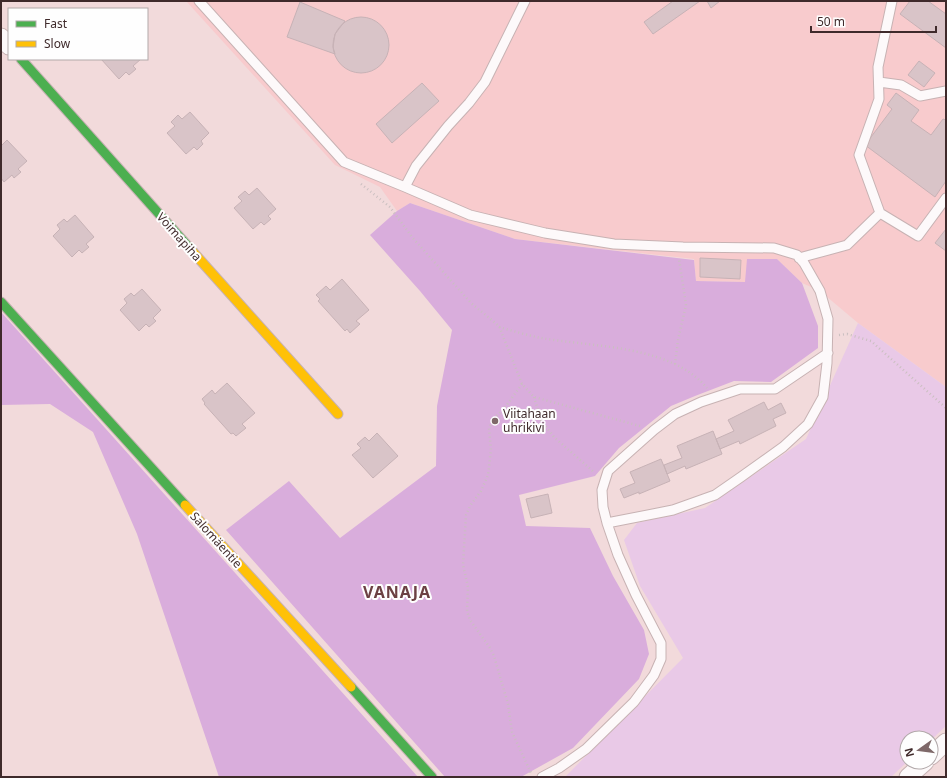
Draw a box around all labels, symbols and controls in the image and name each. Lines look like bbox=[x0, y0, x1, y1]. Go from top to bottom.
legend bbox=[8, 8, 148, 60]
scale bar bbox=[811, 8, 936, 34]
text: 50 m bbox=[817, 13, 845, 30]
text: Fast bbox=[44, 15, 68, 32]
text: Slow bbox=[44, 35, 71, 52]
street label: Voimapiha bbox=[153, 209, 206, 265]
place label: Viitahaan uhrikivi bbox=[503, 405, 556, 436]
marker: Viitahaan uhrikivi bbox=[490, 416, 500, 426]
street label: Salomäentie bbox=[187, 508, 246, 572]
district label: VANAJA bbox=[363, 581, 431, 603]
north arrow bbox=[899, 730, 939, 770]
text: N bbox=[900, 746, 917, 759]

